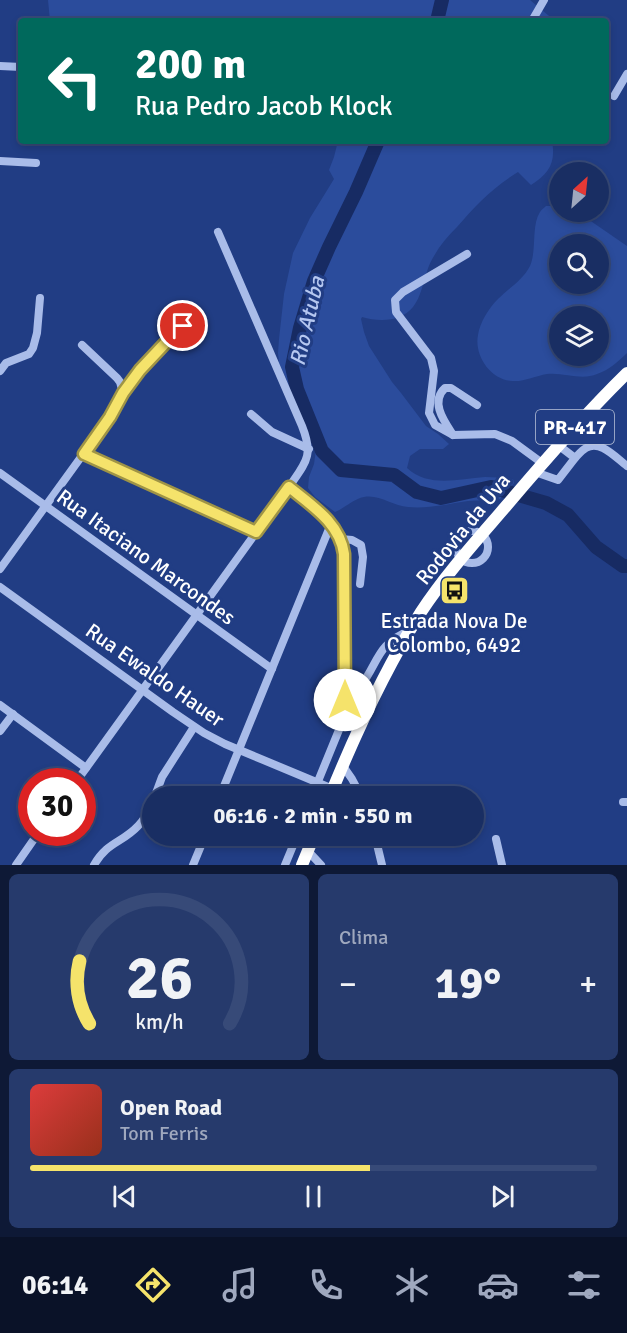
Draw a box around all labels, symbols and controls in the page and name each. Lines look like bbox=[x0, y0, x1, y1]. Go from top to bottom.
text: 200 m bbox=[135, 39, 246, 90]
icon: left bbox=[36, 42, 114, 120]
text: Rua Pedro Jacob Klock bbox=[135, 90, 393, 123]
north arrow bbox=[549, 162, 609, 222]
map controls bbox=[549, 162, 609, 366]
button: search bbox=[549, 234, 609, 294]
water label: Rio Atuba bbox=[284, 273, 331, 368]
pin bbox=[157, 300, 208, 351]
button: layers bbox=[549, 306, 609, 366]
icon: arrive bbox=[166, 309, 199, 342]
road number: PR-417 bbox=[536, 410, 614, 444]
street label: Rodovia da Uva bbox=[410, 468, 516, 590]
street label: Rua Itaciano Marcondes bbox=[52, 483, 240, 631]
bus stop icon: Estrada Nova De Colombo, 6492 bbox=[438, 574, 470, 606]
place label: Estrada Nova De Colombo, 6492 bbox=[381, 608, 527, 658]
street label: Rua Ewaldo Hauer bbox=[81, 618, 230, 733]
position arrow bbox=[313, 668, 377, 732]
speed limit sign: 30 bbox=[18, 768, 96, 846]
text: 06:16 · 2 min · 550 m bbox=[213, 802, 413, 829]
text: Clima bbox=[339, 925, 388, 950]
text: 26 bbox=[125, 939, 193, 1016]
text: 19° bbox=[435, 956, 501, 1011]
text: − bbox=[339, 964, 357, 1005]
text: + bbox=[579, 964, 597, 1005]
text: km/h bbox=[135, 1009, 183, 1035]
text: Open Road bbox=[120, 1094, 222, 1121]
text: Tom Ferris bbox=[120, 1121, 208, 1146]
icon: previous bbox=[108, 1180, 141, 1213]
icon: pause bbox=[297, 1180, 330, 1213]
icon: next bbox=[486, 1180, 519, 1213]
icon: directions bbox=[132, 1264, 174, 1306]
icon: music bbox=[219, 1264, 261, 1306]
icon: phone bbox=[305, 1264, 347, 1306]
icon: climate bbox=[391, 1264, 433, 1306]
icon: car bbox=[477, 1264, 519, 1306]
icon: filters bbox=[563, 1264, 605, 1306]
text: 06:14 bbox=[22, 1269, 88, 1302]

